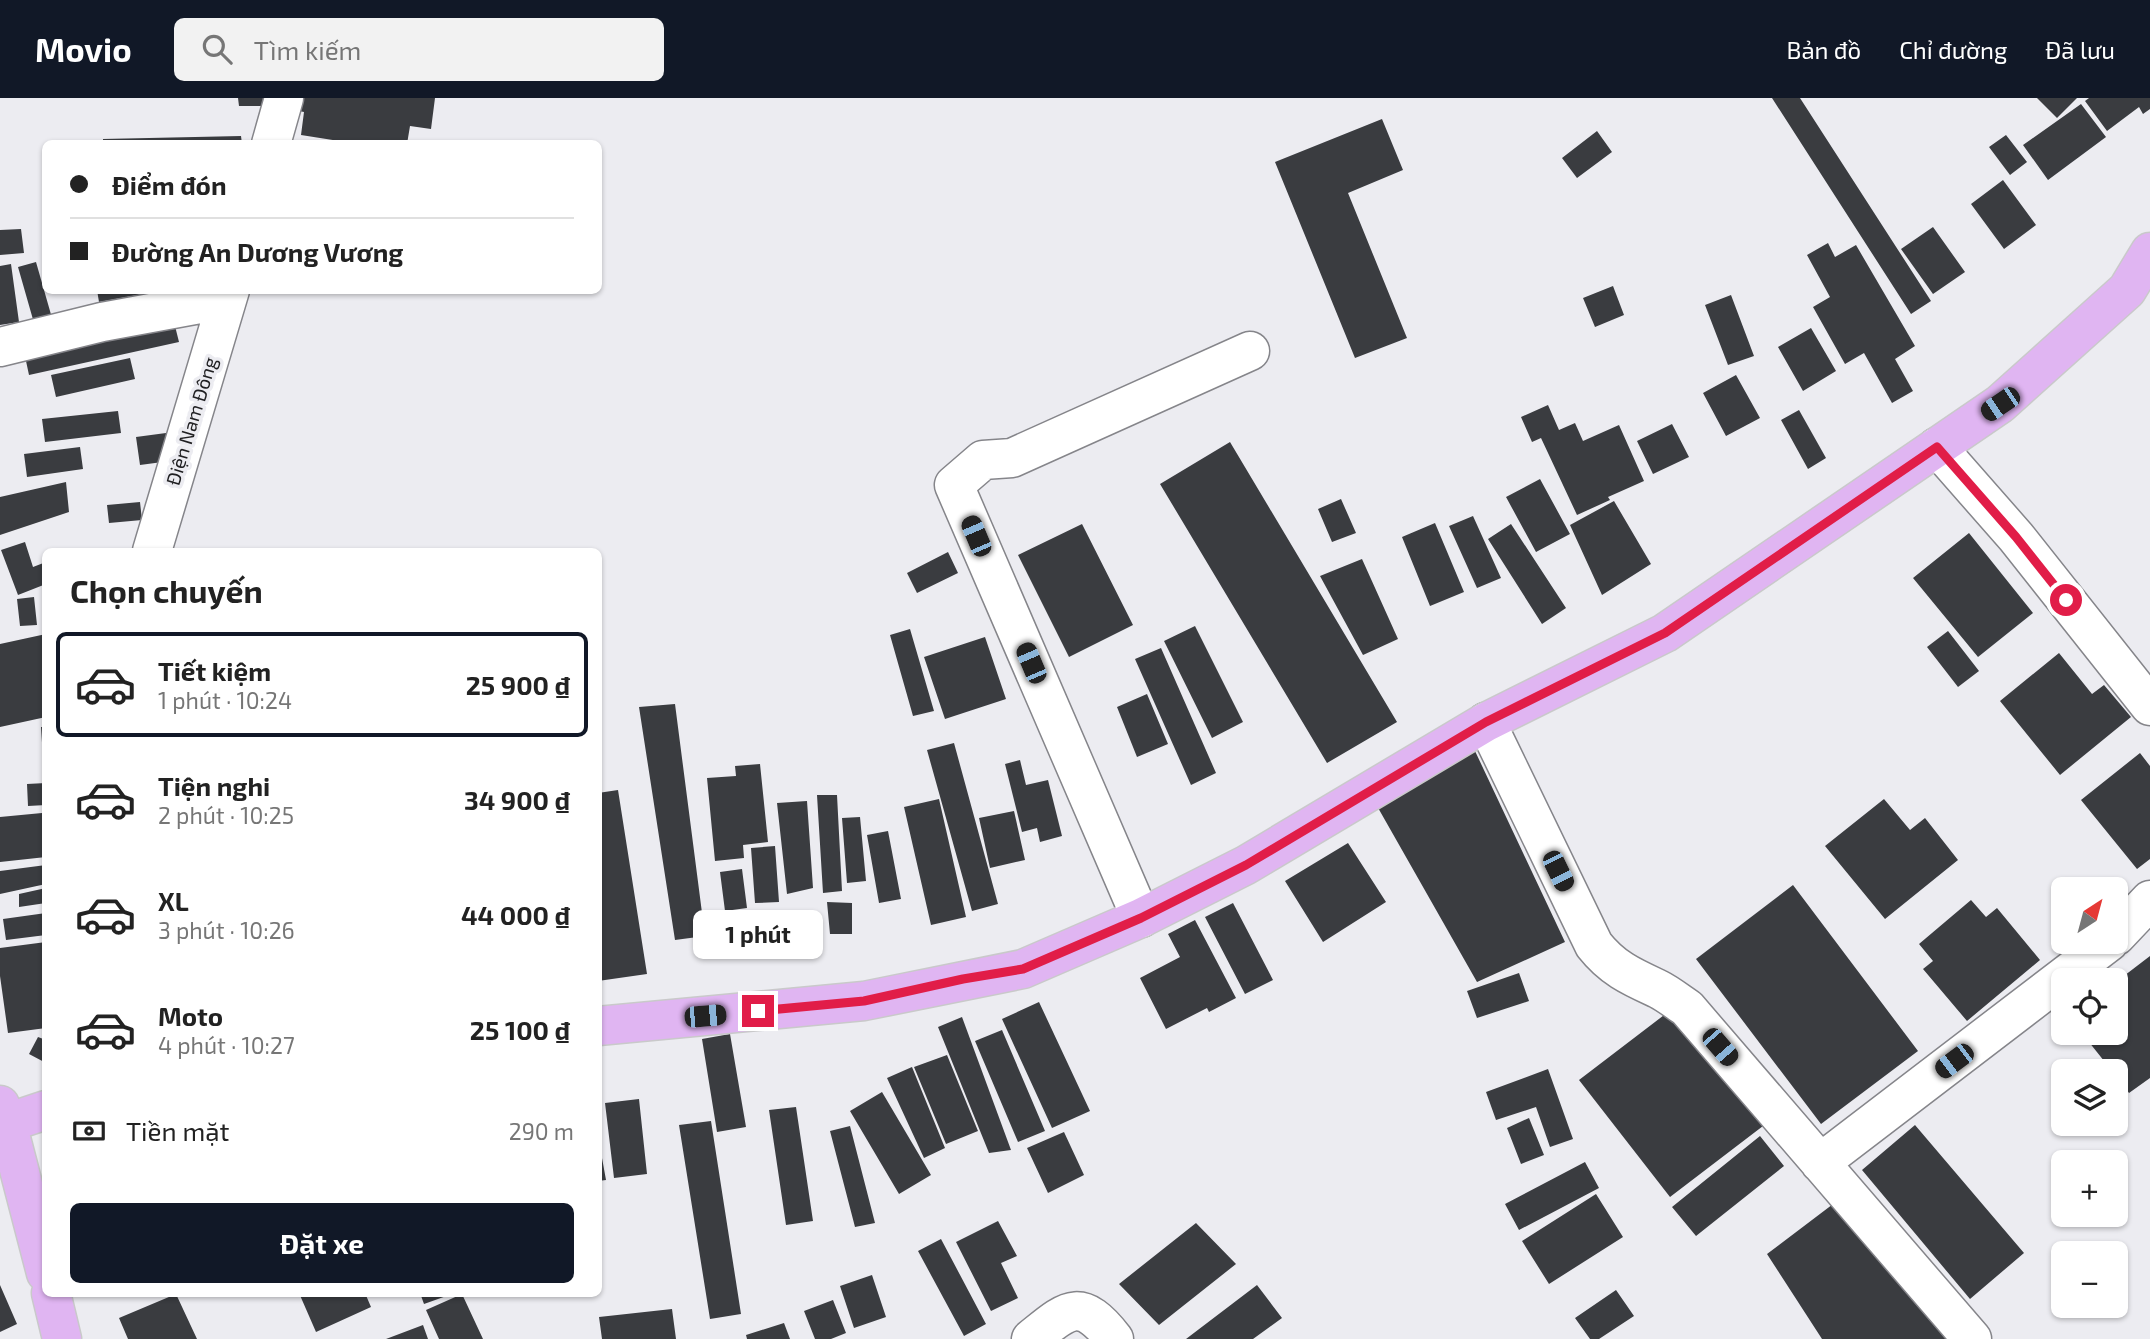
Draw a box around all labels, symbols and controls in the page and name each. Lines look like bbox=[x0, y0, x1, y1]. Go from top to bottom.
search box bbox=[174, 18, 664, 81]
text: Movio bbox=[35, 29, 132, 69]
icon: search bbox=[198, 30, 236, 68]
text: Tìm kiếm bbox=[254, 34, 361, 65]
text: Bản đồ bbox=[1787, 35, 1861, 64]
text: Chỉ đường bbox=[1899, 35, 2007, 64]
text: Đã lưu bbox=[2045, 35, 2115, 64]
text: Điểm đón bbox=[112, 169, 227, 200]
text: Đường An Dương Vương bbox=[112, 236, 403, 267]
street label: Điện Nam Đông bbox=[161, 354, 222, 488]
car bbox=[1977, 384, 2024, 424]
car bbox=[959, 513, 994, 559]
text: Chọn chuyến bbox=[70, 571, 263, 609]
route start bbox=[2050, 584, 2082, 616]
car bbox=[1014, 640, 1049, 686]
icon: car bbox=[74, 653, 137, 716]
text: Tiết kiệm bbox=[158, 655, 271, 686]
text: 25 900 ₫ bbox=[466, 669, 570, 700]
text: 1 phút · 10:24 bbox=[158, 686, 292, 714]
icon: car bbox=[74, 768, 137, 831]
text: Tiện nghi bbox=[158, 770, 270, 801]
text: 34 900 ₫ bbox=[464, 784, 570, 815]
text: 2 phút · 10:25 bbox=[158, 801, 294, 829]
car bbox=[1540, 848, 1577, 894]
north arrow bbox=[2051, 877, 2128, 954]
map controls bbox=[2051, 877, 2128, 1318]
icon: car bbox=[74, 883, 137, 946]
text: XL bbox=[158, 885, 189, 916]
text: 44 000 ₫ bbox=[461, 899, 570, 930]
callout: 1 phút bbox=[693, 909, 823, 958]
text: 3 phút · 10:26 bbox=[158, 916, 295, 944]
text: 1 phút bbox=[725, 920, 791, 948]
button: locate bbox=[2051, 968, 2128, 1045]
route end bbox=[742, 995, 774, 1027]
icon: car bbox=[74, 998, 137, 1061]
text: Moto bbox=[158, 1000, 223, 1031]
car bbox=[684, 1004, 727, 1028]
text: 25 100 ₫ bbox=[470, 1014, 570, 1045]
car bbox=[1699, 1024, 1742, 1070]
text: 4 phút · 10:27 bbox=[158, 1031, 295, 1059]
car bbox=[1931, 1040, 1978, 1082]
button: layers bbox=[2051, 1059, 2128, 1136]
icon: cash bbox=[70, 1112, 108, 1150]
text: Tiền mặt bbox=[126, 1115, 229, 1146]
text: 290 m bbox=[509, 1117, 574, 1145]
button: + bbox=[2051, 1150, 2128, 1227]
button: Đặt xe bbox=[70, 1203, 574, 1283]
button: − bbox=[2051, 1241, 2128, 1318]

